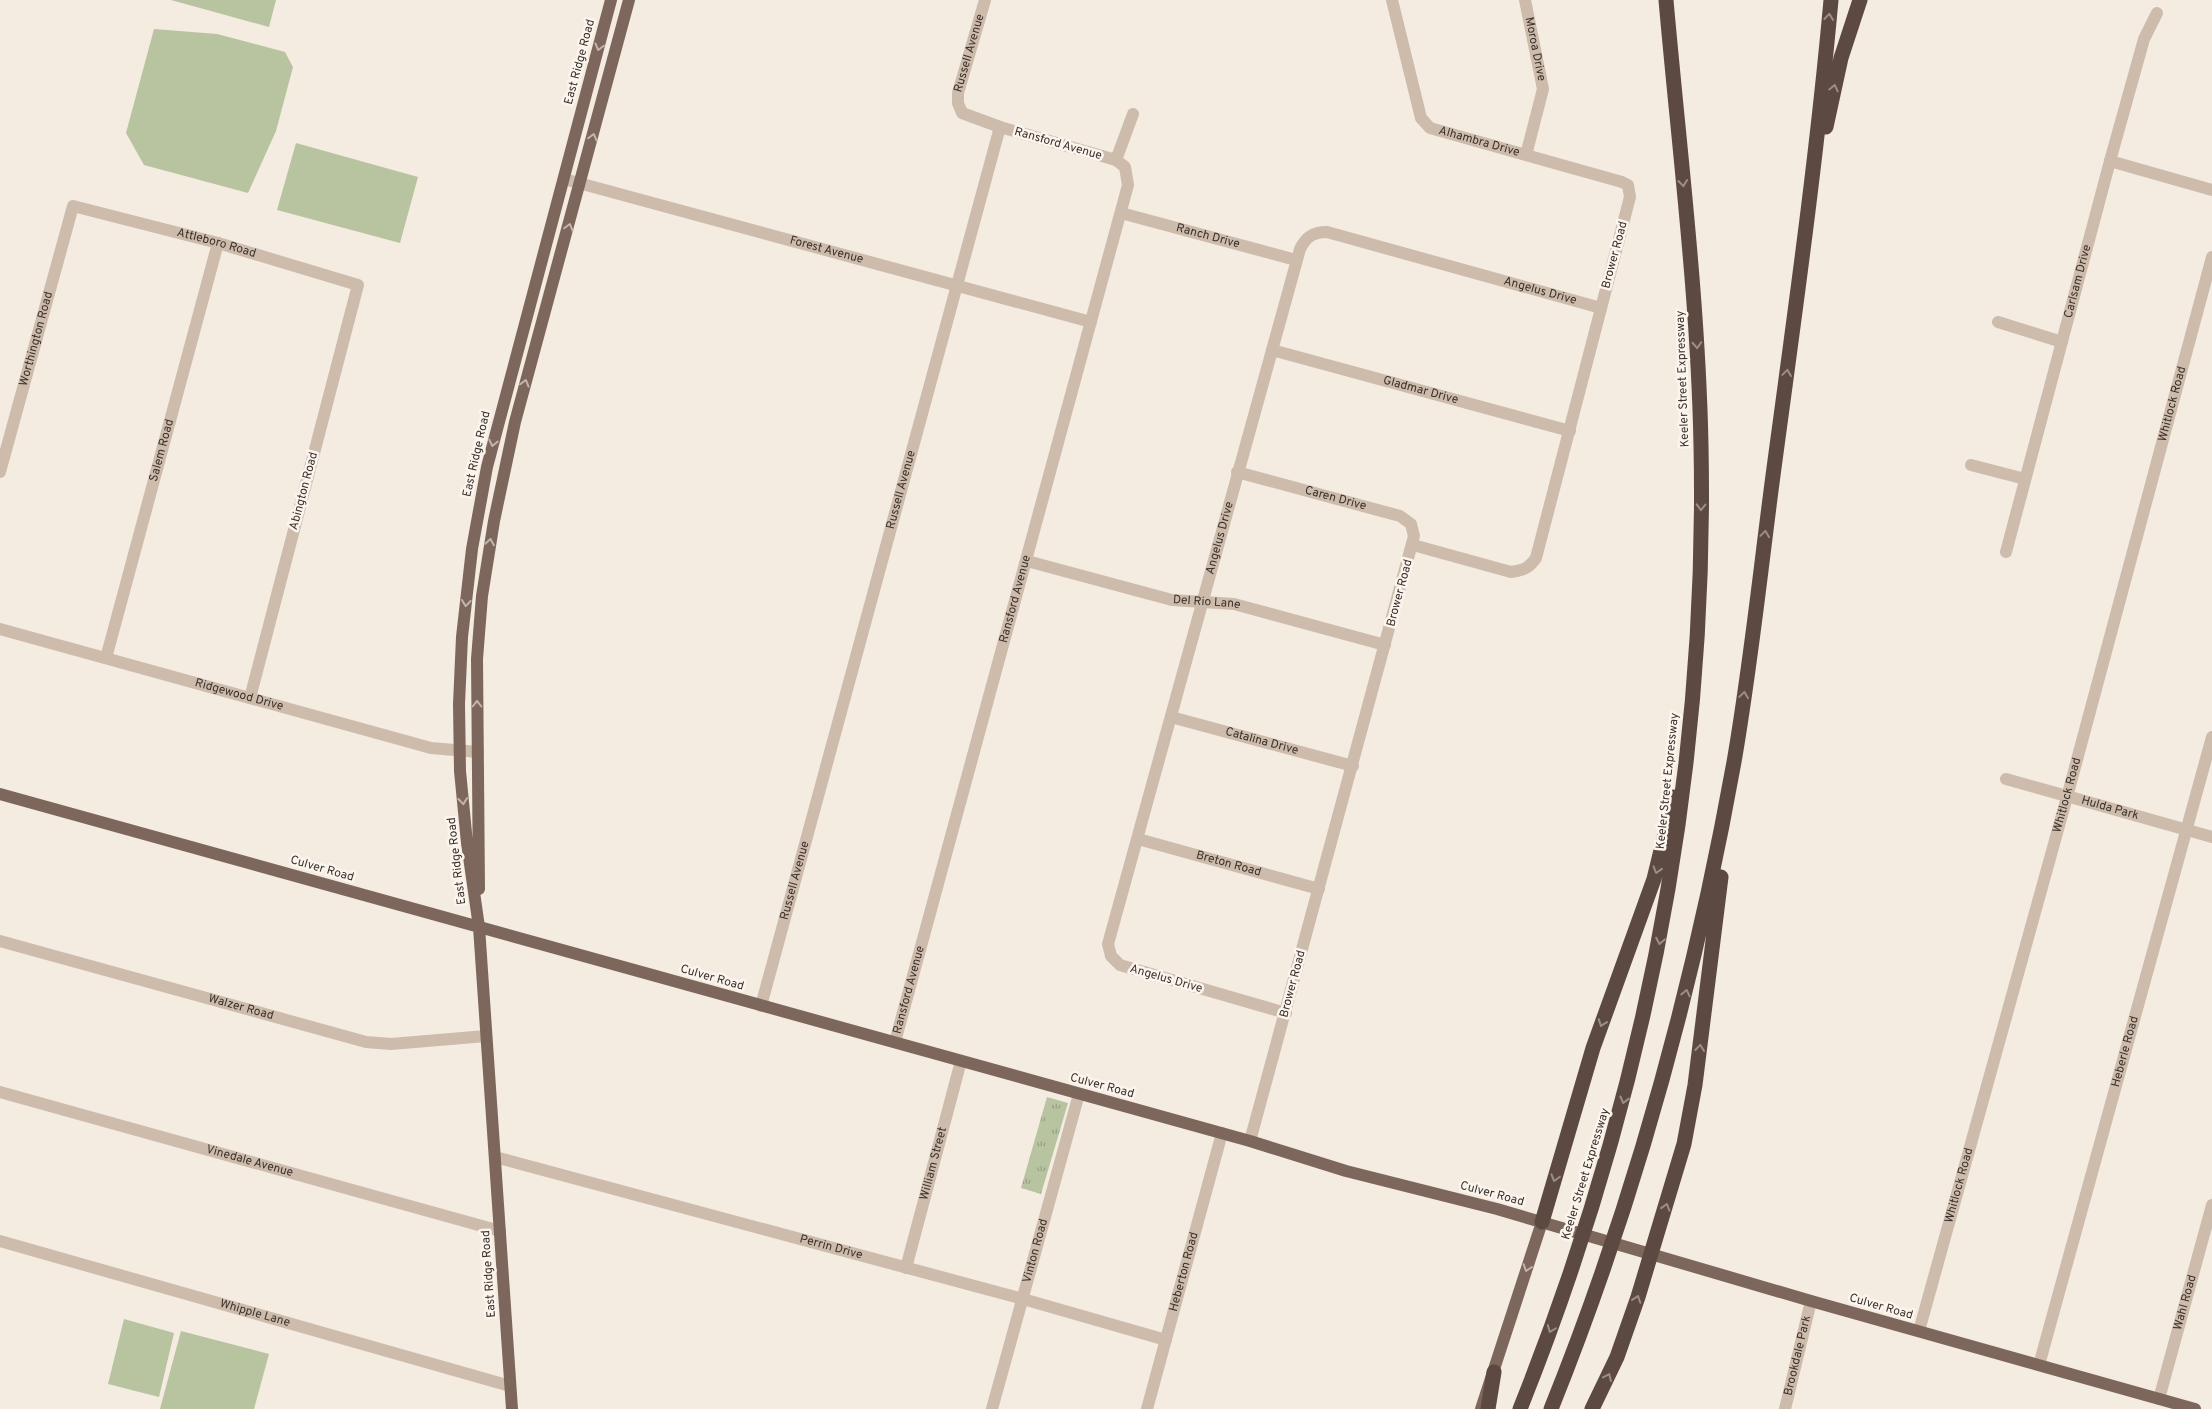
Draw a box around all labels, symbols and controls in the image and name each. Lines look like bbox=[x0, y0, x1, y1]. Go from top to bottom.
street label: Russell Avenue bbox=[951, 12, 989, 94]
one-way arrow bbox=[1824, 13, 1835, 21]
street label: Moroa Drive bbox=[1521, 15, 1549, 83]
street label: East Ridge Road bbox=[561, 18, 599, 106]
one-way arrow bbox=[594, 43, 604, 51]
one-way arrow bbox=[1828, 84, 1839, 93]
street label: Alhambra Drive bbox=[1437, 123, 1521, 161]
street label: Ransford Avenue bbox=[1012, 124, 1104, 164]
one-way arrow bbox=[587, 133, 597, 141]
one-way arrow bbox=[1677, 179, 1688, 187]
street label: Ranch Drive bbox=[1174, 220, 1242, 253]
street label: Brower Road bbox=[1598, 220, 1632, 290]
one-way arrow bbox=[563, 223, 573, 231]
street label: Attleboro Road bbox=[175, 225, 258, 262]
street label: Forest Avenue bbox=[788, 233, 865, 268]
street label: Carlsam Drive bbox=[2061, 243, 2095, 320]
street label: Angelus Drive bbox=[1502, 273, 1578, 309]
street label: Worthington Road bbox=[16, 290, 57, 388]
street label: Keeler Street Expressway bbox=[1673, 310, 1693, 448]
one-way arrow bbox=[1692, 341, 1703, 349]
street label: Whitlock Road bbox=[2155, 365, 2190, 443]
one-way arrow bbox=[1781, 369, 1792, 377]
street label: Gladmar Drive bbox=[1381, 373, 1460, 408]
one-way arrow bbox=[519, 379, 530, 388]
street label: East Ridge Road bbox=[459, 409, 495, 499]
street label: Salem Road bbox=[146, 417, 178, 483]
one-way arrow bbox=[488, 438, 499, 447]
street label: Russell Avenue bbox=[883, 449, 920, 531]
street label: Abington Road bbox=[286, 450, 322, 532]
street label: Caren Drive bbox=[1303, 483, 1368, 515]
street label: Angelus Drive bbox=[1202, 500, 1238, 576]
one-way arrow bbox=[1696, 504, 1706, 512]
one-way arrow bbox=[1760, 530, 1770, 539]
one-way arrow bbox=[485, 538, 495, 546]
street label: Ransford Avenue bbox=[996, 553, 1035, 645]
street label: Brower Road bbox=[1383, 558, 1417, 628]
street label: Del Rio Lane bbox=[1172, 592, 1242, 613]
one-way arrow bbox=[461, 599, 472, 607]
street label: Ridgewood Drive bbox=[193, 675, 285, 715]
one-way arrow bbox=[1738, 691, 1748, 700]
one-way arrow bbox=[472, 699, 482, 707]
street label: Keeler Street Expressway bbox=[1653, 712, 1683, 850]
street label: Catalina Drive bbox=[1223, 724, 1300, 759]
street label: Whitlock Road bbox=[2049, 756, 2085, 835]
street label: Hulda Park bbox=[2079, 793, 2141, 824]
one-way arrow bbox=[458, 797, 469, 805]
street label: East Ridge Road bbox=[444, 816, 470, 906]
street label: Russell Avenue bbox=[777, 839, 813, 922]
street label: Breton Road bbox=[1194, 847, 1263, 881]
street label: Culver Road bbox=[288, 852, 356, 886]
one-way arrow bbox=[1652, 865, 1662, 873]
one-way arrow bbox=[1655, 937, 1666, 946]
street label: Ransford Avenue bbox=[890, 944, 929, 1036]
street label: Brower Road bbox=[1276, 949, 1310, 1019]
street label: Culver Road bbox=[678, 961, 746, 995]
street label: Angelus Drive bbox=[1128, 961, 1204, 997]
one-way arrow bbox=[1680, 989, 1691, 998]
street label: Walzer Road bbox=[207, 991, 275, 1024]
street label: Heberle Road bbox=[2108, 1014, 2143, 1089]
one-way arrow bbox=[1598, 1018, 1608, 1027]
one-way arrow bbox=[1694, 1044, 1705, 1052]
street label: Culver Road bbox=[1068, 1070, 1136, 1102]
one-way arrow bbox=[1619, 1095, 1629, 1103]
street label: Keeler Street Expressway bbox=[1558, 1106, 1614, 1242]
street label: William Street bbox=[916, 1125, 951, 1202]
street label: Vinedale Avenue bbox=[204, 1142, 295, 1181]
street label: Whitlock Road bbox=[1941, 1146, 1977, 1225]
one-way arrow bbox=[1550, 1174, 1560, 1182]
street label: Culver Road bbox=[1458, 1178, 1526, 1210]
one-way arrow bbox=[1660, 1203, 1670, 1212]
street label: Vinton Road bbox=[1019, 1217, 1052, 1285]
street label: East Ridge Road bbox=[478, 1230, 500, 1318]
street label: Heberton Road bbox=[1166, 1230, 1203, 1314]
street label: Perrin Drive bbox=[798, 1231, 864, 1263]
one-way arrow bbox=[1523, 1264, 1533, 1272]
street label: Wahl Road bbox=[2170, 1273, 2201, 1332]
street label: Culver Road bbox=[1847, 1290, 1915, 1324]
one-way arrow bbox=[1632, 1295, 1642, 1304]
street label: Whipple Lane bbox=[218, 1296, 292, 1331]
street label: Brookdale Park bbox=[1780, 1314, 1815, 1397]
one-way arrow bbox=[1547, 1324, 1557, 1333]
one-way arrow bbox=[1601, 1373, 1612, 1382]

